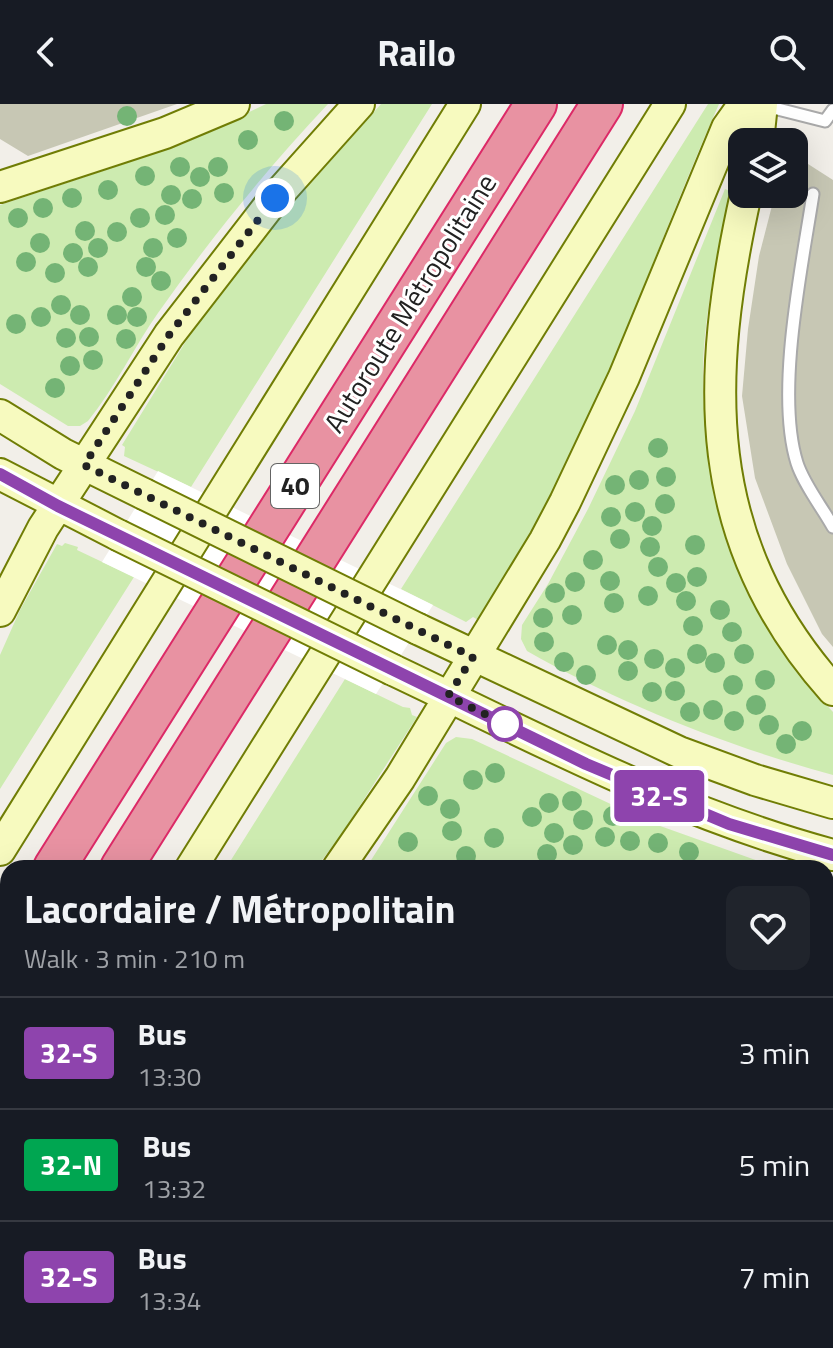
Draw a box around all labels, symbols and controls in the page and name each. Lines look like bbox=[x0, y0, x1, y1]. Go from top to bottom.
text: Railo bbox=[377, 25, 456, 80]
icon: back bbox=[24, 30, 68, 74]
icon: search bbox=[765, 30, 809, 74]
map controls bbox=[728, 128, 808, 208]
button: layers bbox=[728, 128, 808, 208]
street label: Autoroute Métropolitaine bbox=[312, 165, 507, 441]
your location bbox=[255, 178, 295, 218]
road number: 40 bbox=[271, 464, 319, 508]
unlabelled marker bbox=[488, 707, 522, 741]
line badge: 32-S bbox=[603, 770, 715, 822]
text: 32-S bbox=[630, 774, 688, 817]
text: Lacordaire / Métropolitain bbox=[24, 880, 456, 938]
button: heart bbox=[726, 886, 810, 970]
text: Walk · 3 min · 210 m bbox=[24, 939, 245, 978]
text: Bus bbox=[138, 1011, 187, 1057]
text: 3 min bbox=[739, 1030, 810, 1076]
text: 32-S bbox=[40, 1031, 98, 1074]
text: 13:30 bbox=[138, 1057, 201, 1096]
text: Bus bbox=[142, 1123, 191, 1169]
text: 5 min bbox=[739, 1142, 810, 1188]
text: 32-N bbox=[40, 1143, 102, 1186]
text: 13:32 bbox=[142, 1169, 206, 1208]
text: Bus bbox=[138, 1235, 187, 1281]
text: 7 min bbox=[739, 1254, 810, 1300]
text: 32-S bbox=[40, 1255, 98, 1298]
text: 13:34 bbox=[138, 1281, 201, 1320]

